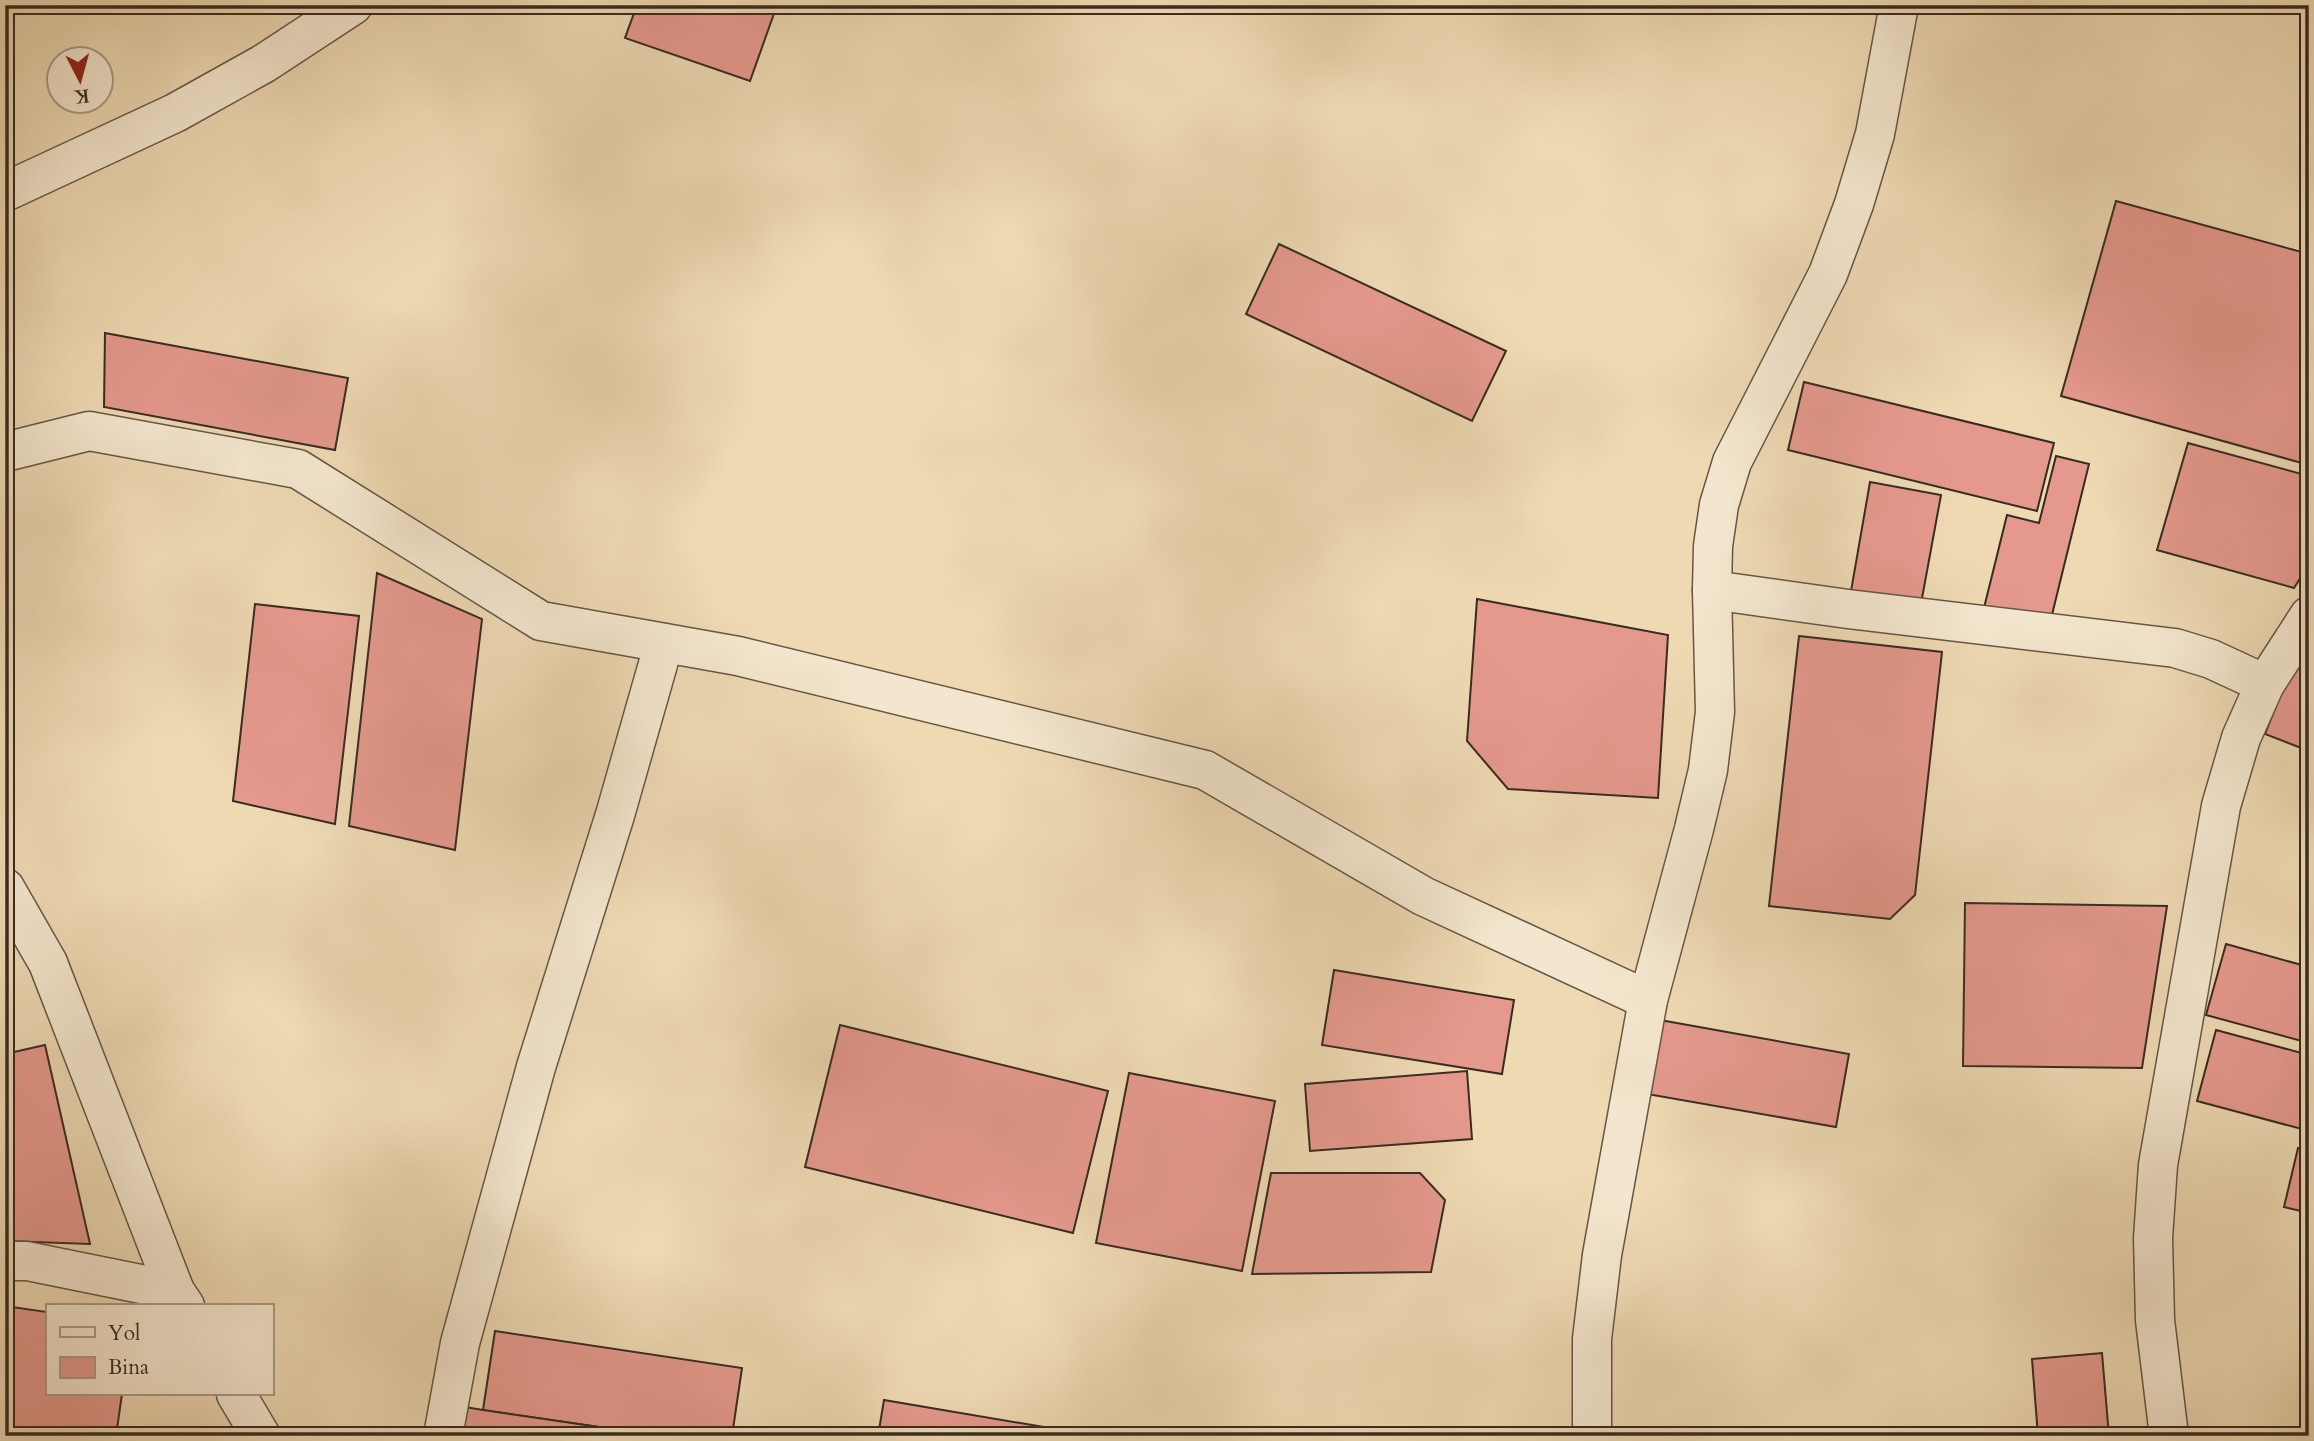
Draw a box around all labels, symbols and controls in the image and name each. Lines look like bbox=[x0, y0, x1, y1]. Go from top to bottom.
north arrow bbox=[46, 46, 116, 116]
text: K bbox=[72, 82, 91, 110]
legend bbox=[46, 1304, 273, 1396]
text: Yol bbox=[108, 1319, 140, 1348]
text: Bina bbox=[108, 1353, 149, 1382]

